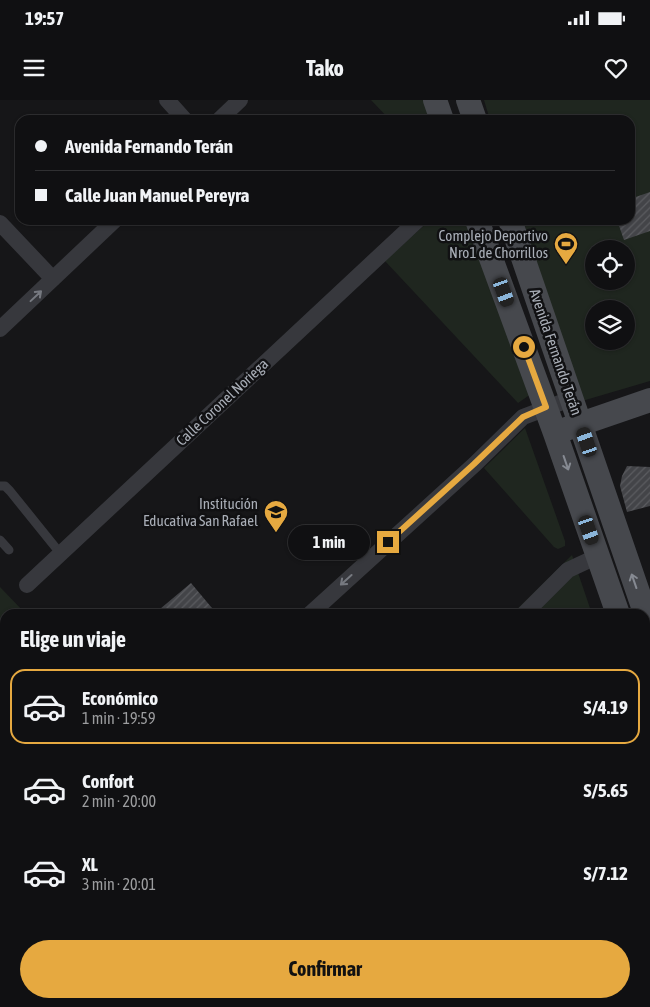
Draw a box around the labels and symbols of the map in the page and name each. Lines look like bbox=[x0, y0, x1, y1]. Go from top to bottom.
place label: Complejo Deportivo Nro1 de Chorrillos bbox=[439, 227, 548, 261]
sports icon: Complejo Deportivo Nro1 de Chorrillos bbox=[553, 231, 579, 265]
car bbox=[491, 275, 516, 309]
street label: Avenida Fernando Terán bbox=[526, 287, 586, 417]
one-way arrow bbox=[29, 290, 42, 302]
route start bbox=[513, 336, 535, 358]
street label: Calle Coronel Noriega bbox=[173, 355, 272, 449]
car bbox=[575, 425, 598, 459]
one-way arrow bbox=[562, 455, 571, 470]
place label: Institución Educativa San Rafael bbox=[143, 495, 258, 529]
school or university icon: Institución Educativa San Rafael bbox=[263, 499, 289, 533]
car bbox=[577, 513, 600, 547]
callout: 1 min bbox=[288, 524, 370, 560]
route end bbox=[377, 531, 399, 553]
one-way arrow bbox=[629, 573, 639, 589]
one-way arrow bbox=[340, 575, 353, 586]

